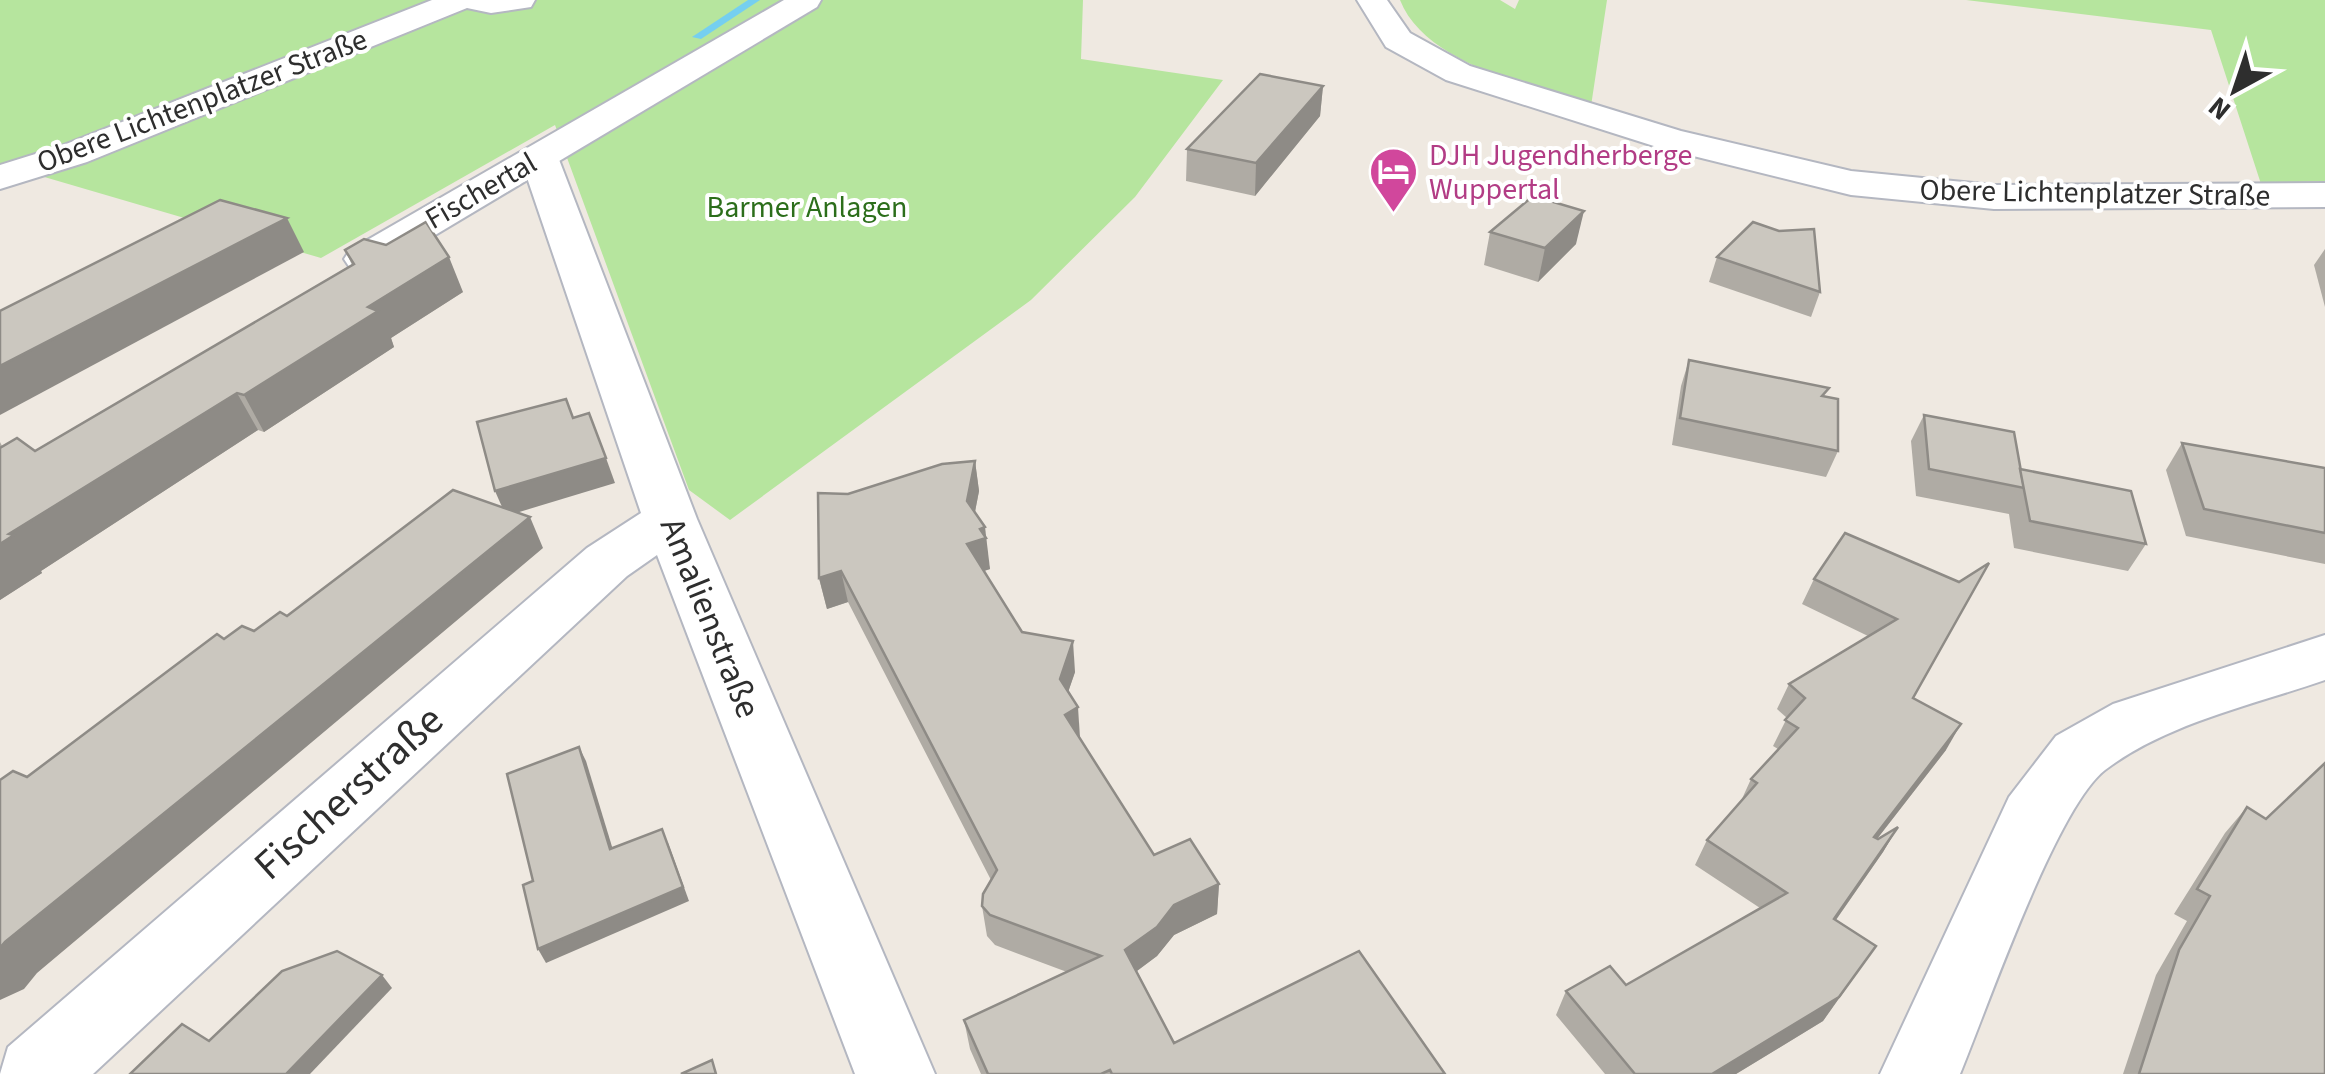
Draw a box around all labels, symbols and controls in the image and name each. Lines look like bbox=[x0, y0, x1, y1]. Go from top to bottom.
street label: Obere Lichtenplatzer Straße bbox=[31, 18, 373, 184]
north arrow bbox=[2185, 40, 2285, 140]
text: N bbox=[2200, 87, 2240, 130]
place label: DJH Jugendherberge Wuppertal bbox=[1429, 134, 1692, 211]
street label: Fischertal bbox=[417, 142, 545, 240]
hotel icon: DJH Jugendherberge Wuppertal bbox=[1368, 146, 1420, 214]
street label: Obere Lichtenplatzer Straße bbox=[1919, 168, 2271, 218]
park label: Barmer Anlagen bbox=[707, 186, 907, 229]
street label: Amalienstraße bbox=[647, 510, 773, 726]
street label: Fischerstraße bbox=[241, 692, 457, 894]

